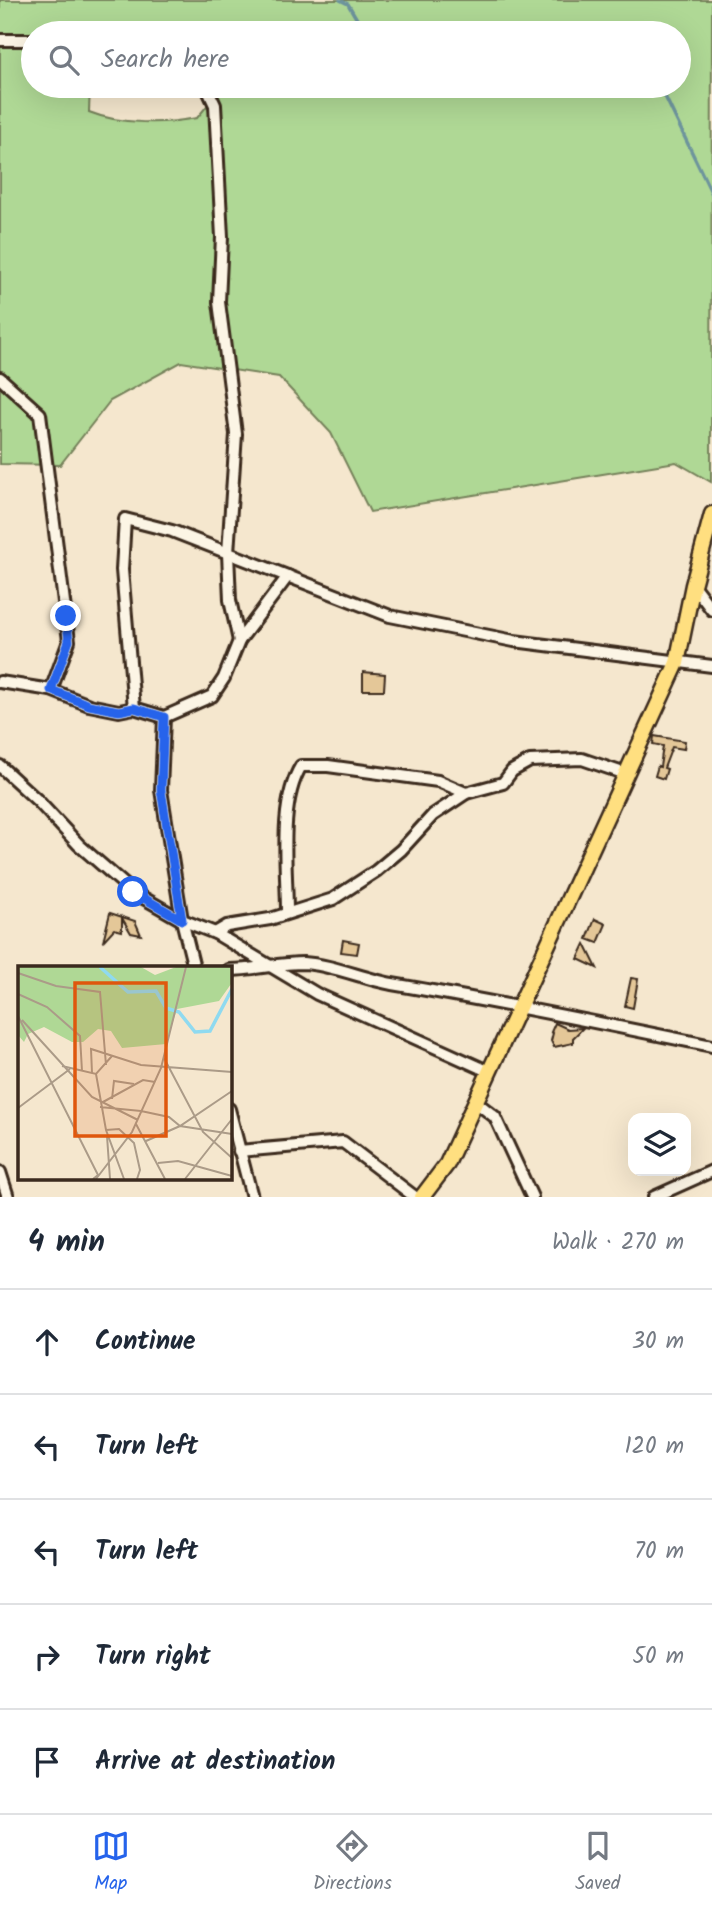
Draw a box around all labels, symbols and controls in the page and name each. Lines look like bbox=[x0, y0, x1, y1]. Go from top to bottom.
search box bbox=[21, 21, 691, 98]
text: Search here bbox=[101, 39, 229, 81]
icon: search bbox=[45, 41, 83, 79]
route end bbox=[50, 600, 81, 631]
route start bbox=[117, 876, 148, 907]
inset map bbox=[18, 966, 231, 1180]
map controls bbox=[628, 1113, 691, 1176]
button: layers bbox=[628, 1113, 691, 1176]
text: 4 min bbox=[28, 1219, 105, 1267]
text: Walk · 270 m bbox=[552, 1225, 684, 1261]
text: Continue bbox=[95, 1321, 196, 1363]
icon: ahead bbox=[28, 1323, 66, 1361]
text: 30 m bbox=[632, 1324, 684, 1360]
text: Turn left bbox=[95, 1426, 198, 1468]
icon: left bbox=[28, 1428, 66, 1466]
text: 120 m bbox=[624, 1429, 684, 1465]
text: Turn left bbox=[95, 1531, 198, 1573]
icon: left bbox=[28, 1533, 66, 1571]
text: 70 m bbox=[634, 1534, 684, 1570]
text: Turn right bbox=[95, 1636, 211, 1678]
icon: right bbox=[28, 1638, 66, 1676]
text: 50 m bbox=[633, 1639, 684, 1675]
text: Arrive at destination bbox=[95, 1741, 335, 1783]
icon: arrive bbox=[28, 1743, 66, 1781]
tab: Map bbox=[92, 1827, 130, 1899]
tab: Directions bbox=[313, 1827, 392, 1899]
tab: Saved bbox=[575, 1827, 620, 1899]

